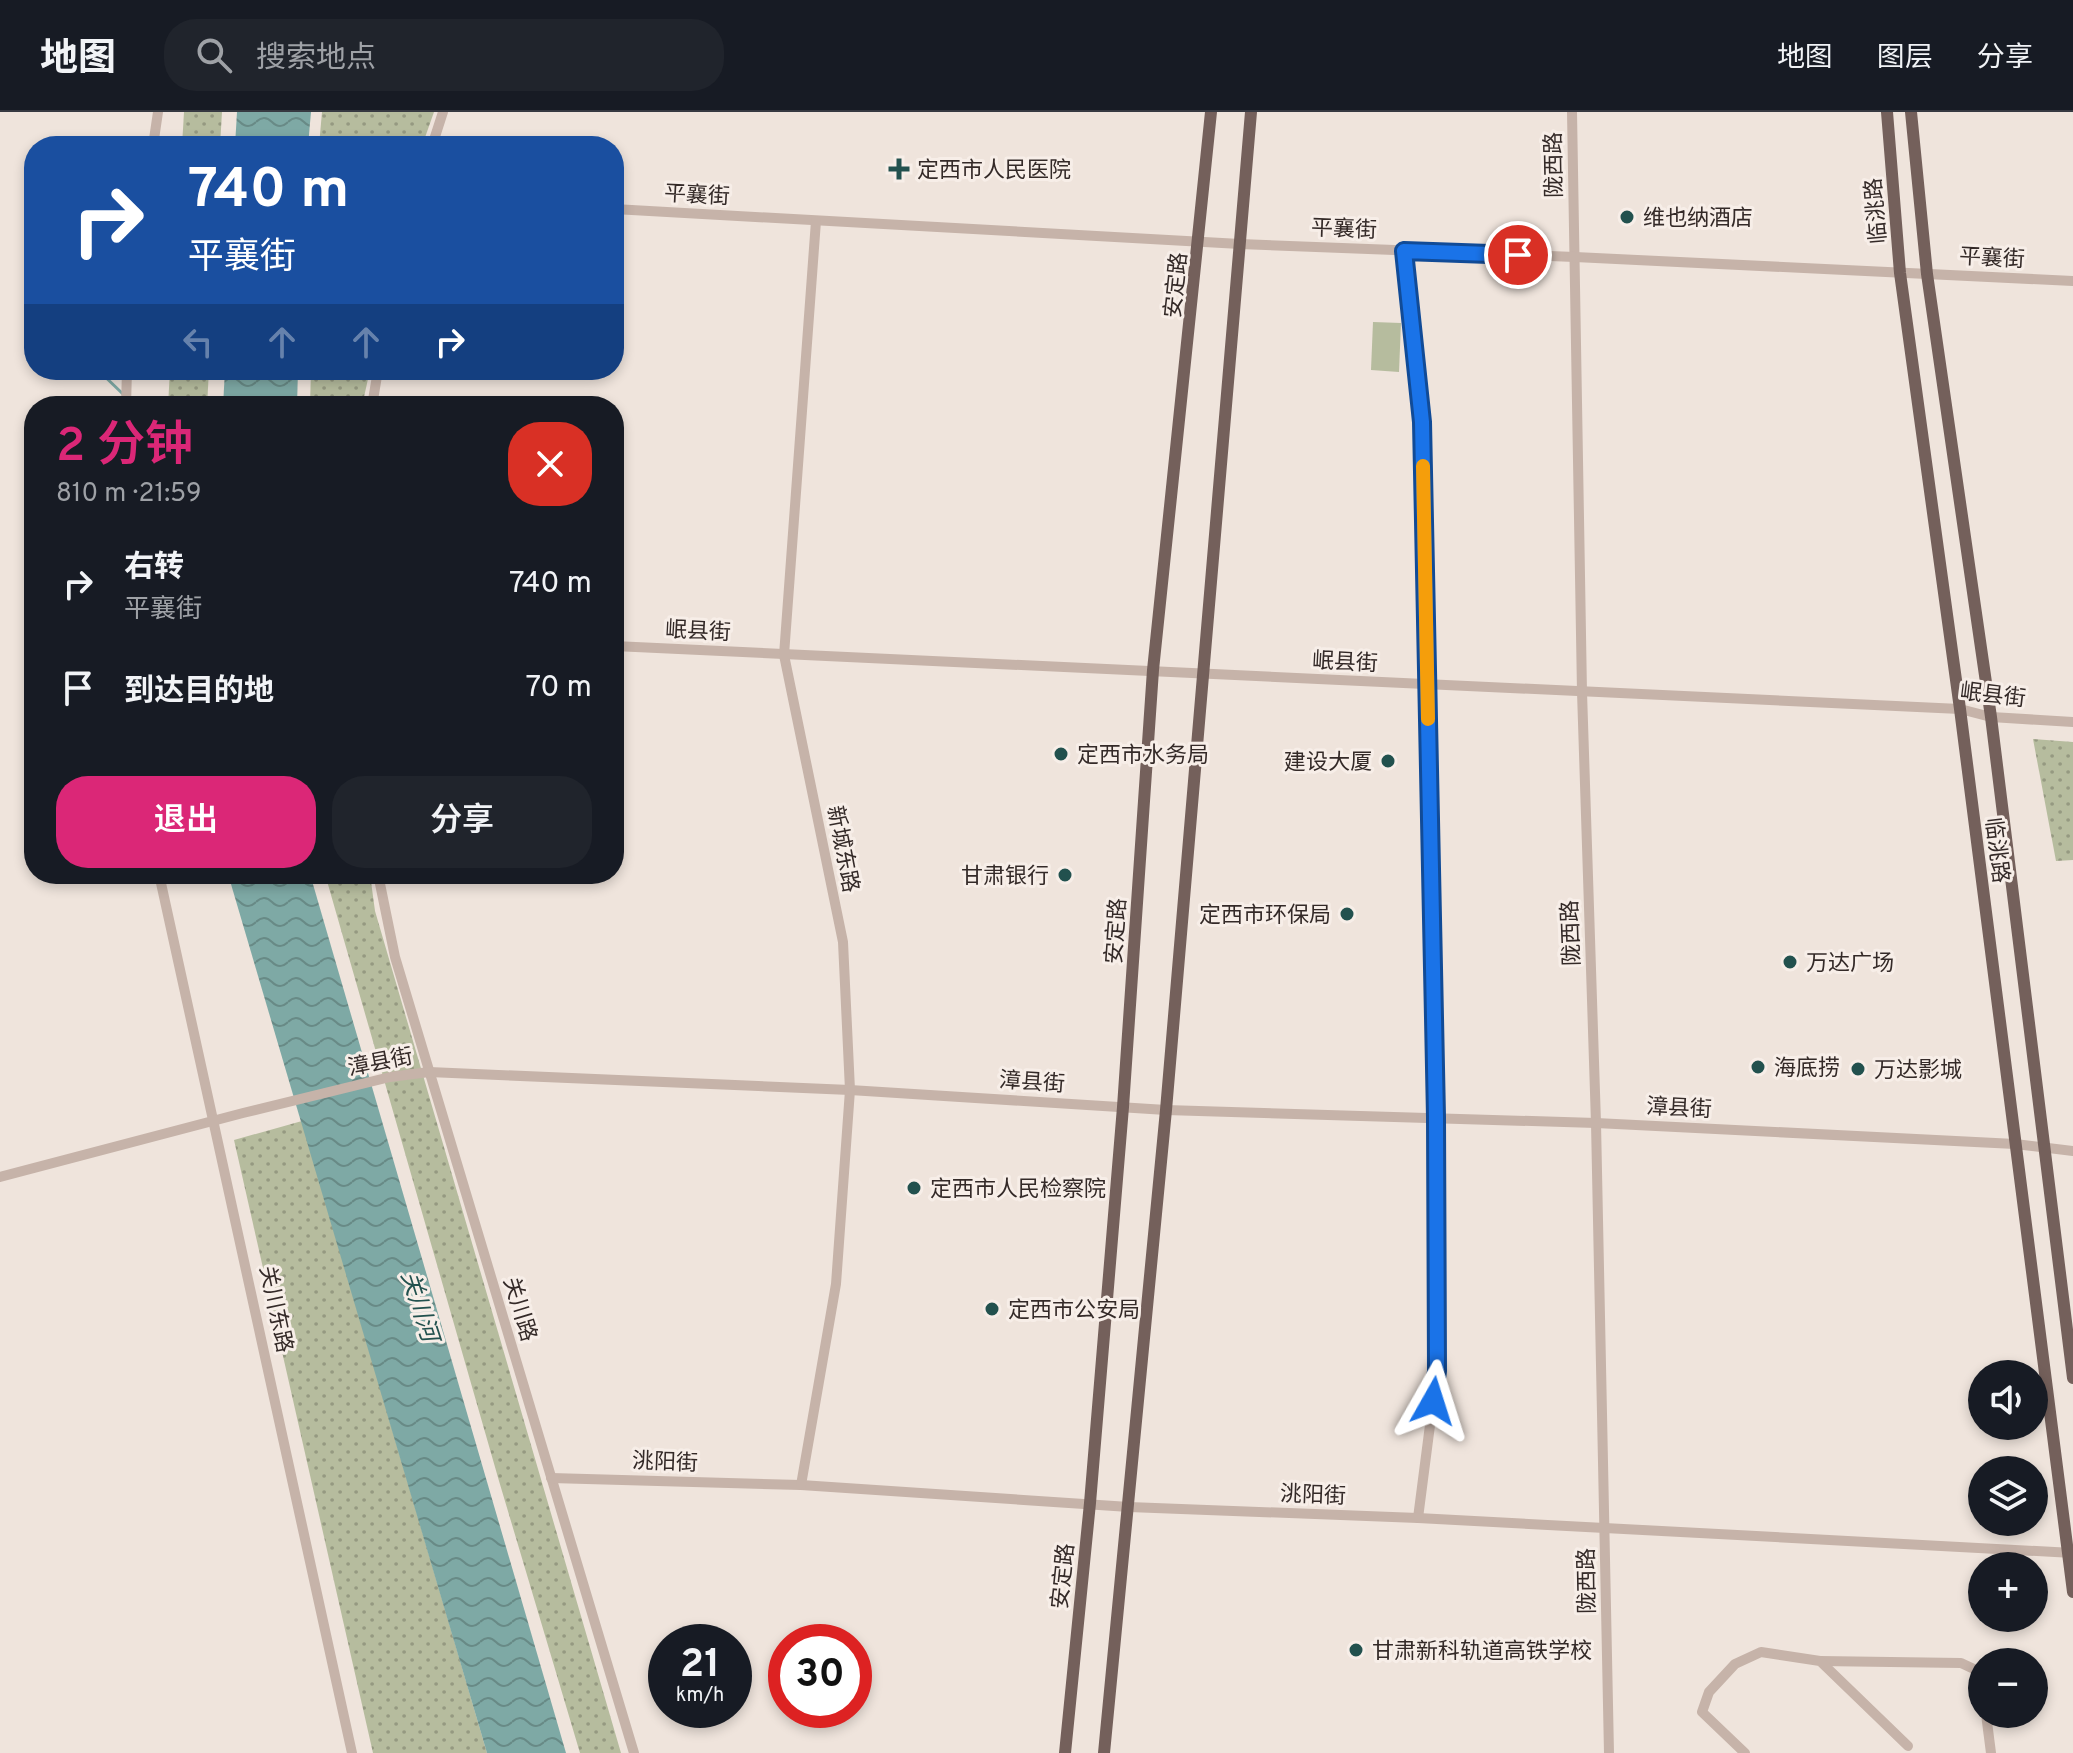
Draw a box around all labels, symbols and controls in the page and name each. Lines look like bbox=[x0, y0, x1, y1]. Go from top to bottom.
search box bbox=[164, 19, 724, 91]
icon: search bbox=[192, 33, 236, 77]
text: 地图 bbox=[40, 36, 116, 85]
text: 搜索地点 bbox=[256, 41, 376, 78]
text: 地图 bbox=[1777, 41, 1833, 77]
text: 图层 bbox=[1877, 41, 1933, 77]
text: 分享 bbox=[1977, 41, 2033, 77]
street label: 陇西路 bbox=[1541, 132, 1570, 198]
text: 740 m bbox=[188, 157, 349, 227]
marker: 定西市人民医院 bbox=[888, 158, 910, 180]
place label: 定西市人民医院 bbox=[917, 158, 1071, 185]
icon: right bbox=[56, 168, 160, 272]
street label: 临洮路 bbox=[1861, 177, 1894, 245]
street label: 平襄街 bbox=[663, 181, 731, 212]
place label: 维也纳酒店 bbox=[1643, 206, 1753, 233]
marker: 维也纳酒店 bbox=[1618, 208, 1636, 226]
street label: 平襄街 bbox=[1310, 216, 1377, 245]
pin bbox=[1484, 221, 1552, 289]
icon: arrive bbox=[1496, 233, 1540, 277]
text: 平襄街 bbox=[188, 236, 296, 282]
street label: 平襄街 bbox=[1958, 244, 2026, 275]
street label: 安定路 bbox=[1161, 251, 1194, 319]
icon: left bbox=[176, 320, 220, 364]
icon: ahead bbox=[260, 320, 304, 364]
icon: ahead bbox=[344, 320, 388, 364]
icon: right bbox=[428, 320, 472, 364]
text: 2 分钟 bbox=[56, 418, 193, 478]
button: close bbox=[508, 422, 592, 506]
text: 810 m · 21:59 bbox=[56, 478, 201, 511]
text: 右转 bbox=[124, 550, 184, 587]
icon: right bbox=[56, 562, 100, 606]
text: 740 m bbox=[509, 566, 592, 603]
text: 平襄街 bbox=[124, 594, 202, 627]
street label: 岷县街 bbox=[664, 617, 732, 648]
street label: 岷县街 bbox=[1311, 648, 1379, 679]
icon: arrive bbox=[56, 666, 100, 710]
text: 70 m bbox=[526, 670, 592, 707]
text: 到达目的地 bbox=[124, 674, 274, 711]
street label: 岷县街 bbox=[1958, 679, 2027, 714]
place label: 定西市水务局 bbox=[1077, 743, 1209, 770]
marker: 定西市水务局 bbox=[1052, 745, 1070, 763]
place label: 建设大厦 bbox=[1284, 750, 1372, 777]
marker: 建设大厦 bbox=[1379, 752, 1397, 770]
button: 退出 bbox=[56, 776, 316, 868]
button: 分享 bbox=[332, 776, 592, 868]
street label: 新城东路 bbox=[820, 804, 863, 895]
street label: 临洮路 bbox=[1978, 816, 2013, 885]
place label: 甘肃银行 bbox=[961, 864, 1049, 891]
marker: 甘肃银行 bbox=[1056, 866, 1074, 884]
street label: 安定路 bbox=[1102, 897, 1133, 965]
street label: 陇西路 bbox=[1558, 899, 1587, 966]
place label: 定西市环保局 bbox=[1199, 903, 1331, 930]
marker: 定西市环保局 bbox=[1338, 905, 1356, 923]
place label: 万达广场 bbox=[1806, 951, 1894, 978]
marker: 万达广场 bbox=[1781, 953, 1799, 971]
street label: 漳县街 bbox=[345, 1044, 415, 1083]
place label: 海底捞 bbox=[1774, 1056, 1840, 1083]
marker: 海底捞 bbox=[1749, 1058, 1767, 1076]
place label: 万达影城 bbox=[1874, 1058, 1962, 1085]
marker: 万达影城 bbox=[1849, 1060, 1867, 1078]
street label: 漳县街 bbox=[998, 1068, 1066, 1099]
street label: 漳县街 bbox=[1645, 1094, 1713, 1125]
place label: 定西市人民检察院 bbox=[930, 1177, 1106, 1204]
marker: 定西市人民检察院 bbox=[905, 1179, 923, 1197]
street label: 关川东路 bbox=[252, 1264, 297, 1355]
water label: 关川河 bbox=[393, 1268, 445, 1349]
street label: 关川路 bbox=[496, 1274, 541, 1345]
place label: 定西市公安局 bbox=[1008, 1298, 1140, 1325]
marker: 定西市公安局 bbox=[983, 1300, 1001, 1318]
position arrow bbox=[1391, 1359, 1475, 1443]
map controls bbox=[1968, 1360, 2048, 1728]
button: sound bbox=[1968, 1360, 2048, 1440]
street label: 洮阳街 bbox=[631, 1449, 698, 1478]
button: layers bbox=[1968, 1456, 2048, 1536]
street label: 洮阳街 bbox=[1279, 1482, 1346, 1511]
street label: 安定路 bbox=[1048, 1542, 1081, 1610]
street label: 陇西路 bbox=[1574, 1548, 1603, 1614]
button: + bbox=[1968, 1552, 2048, 1632]
speed limit sign: 30 bbox=[768, 1624, 872, 1728]
place label: 甘肃新科轨道高铁学校 bbox=[1372, 1639, 1592, 1666]
text: 21 bbox=[680, 1641, 720, 1691]
marker: 甘肃新科轨道高铁学校 bbox=[1347, 1641, 1365, 1659]
button: − bbox=[1968, 1648, 2048, 1728]
text: km/h bbox=[676, 1683, 724, 1709]

